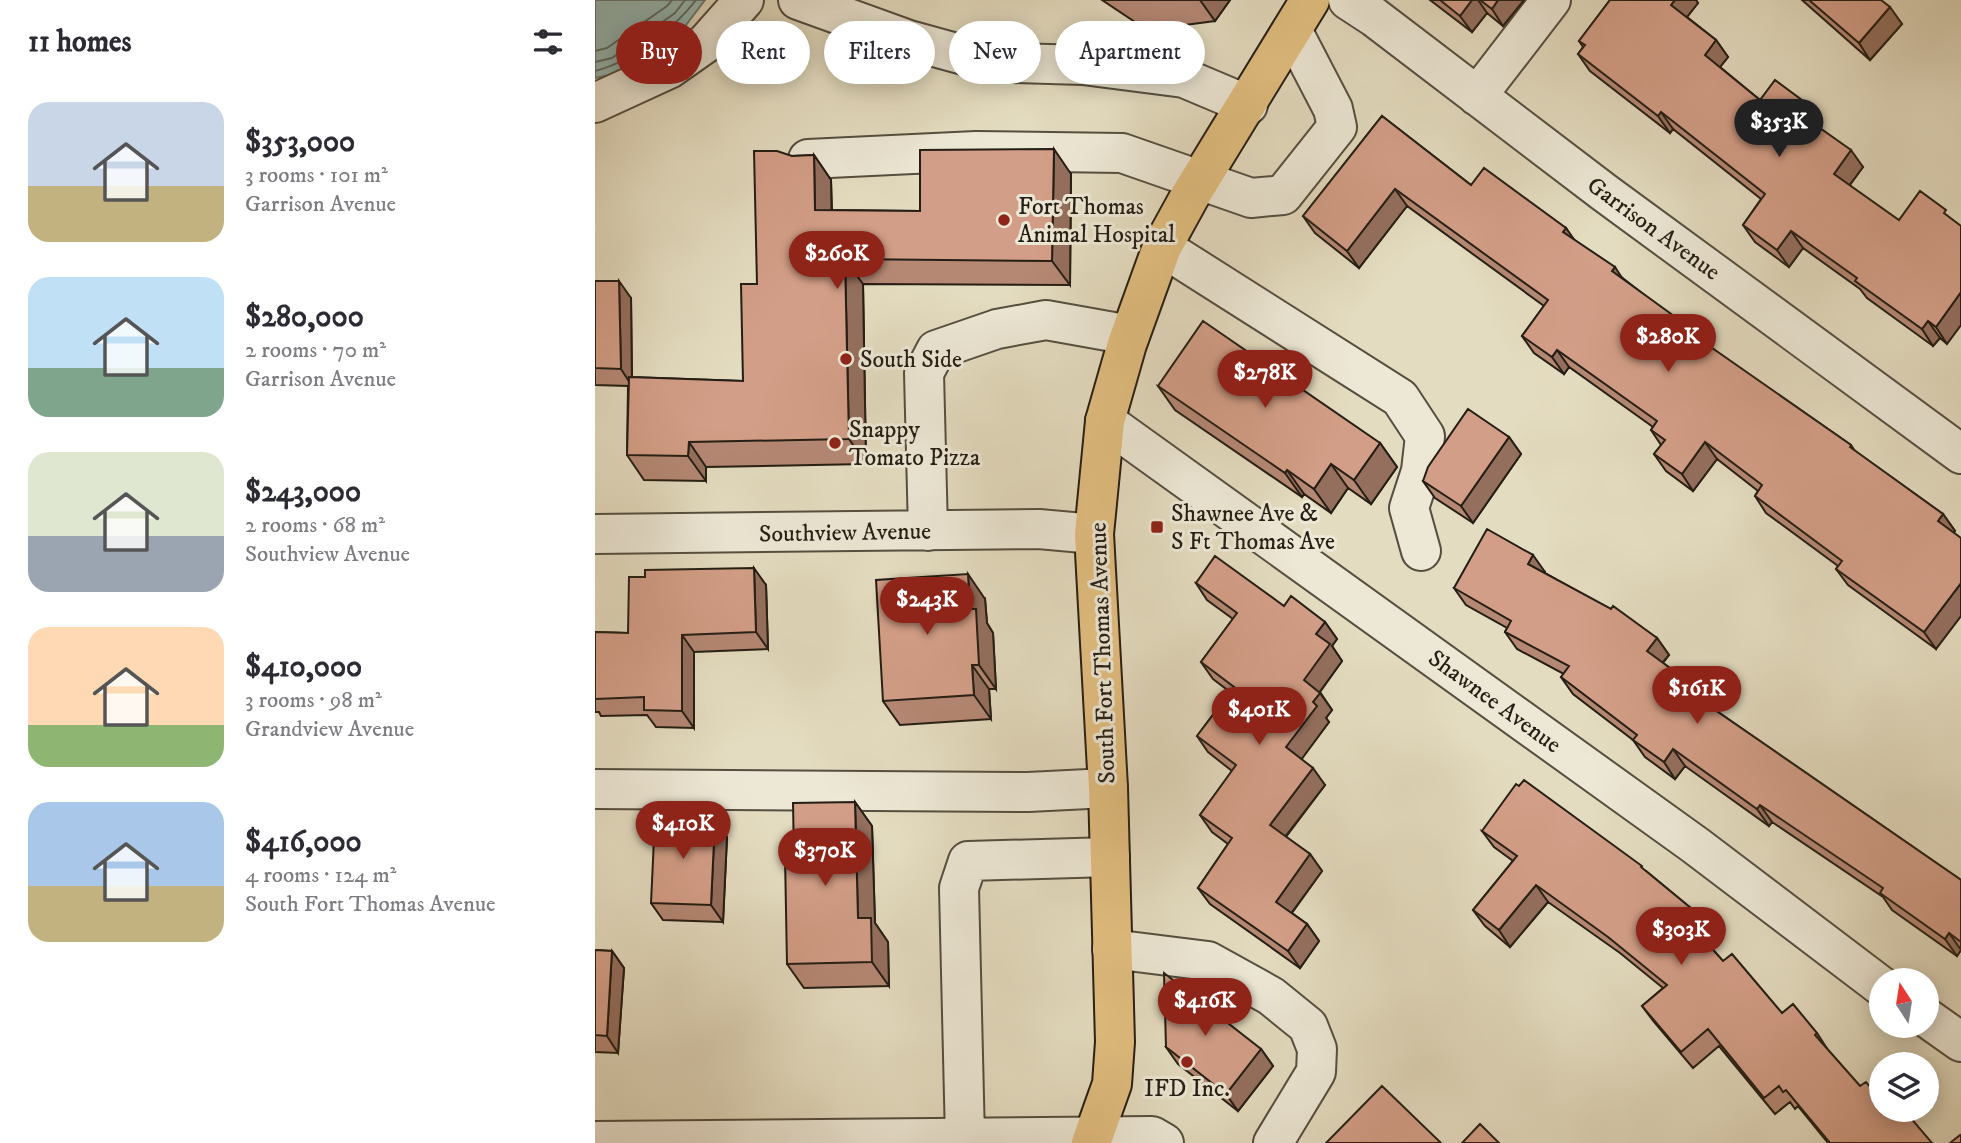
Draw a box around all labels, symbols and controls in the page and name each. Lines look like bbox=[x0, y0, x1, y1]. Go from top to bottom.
chip: Buy bbox=[616, 21, 702, 84]
chip: Rent bbox=[716, 21, 810, 84]
chip: Filters bbox=[824, 21, 935, 84]
chip: New bbox=[949, 21, 1041, 84]
chip: Apartment bbox=[1055, 21, 1205, 84]
icon: filters bbox=[529, 23, 567, 61]
text: 11 homes bbox=[28, 24, 132, 61]
pin: $353K bbox=[1730, 100, 1828, 159]
text: $353K bbox=[1750, 107, 1808, 136]
text: $353,000 bbox=[245, 124, 355, 161]
icon: home bbox=[84, 130, 168, 214]
text: 3 rooms · 101 m² bbox=[245, 161, 388, 190]
street label: Garrison Avenue bbox=[1581, 170, 1726, 287]
text: Garrison Avenue bbox=[245, 190, 396, 219]
place label: Fort Thomas Animal Hospital bbox=[1018, 192, 1176, 250]
marker: Fort Thomas Animal Hospital bbox=[996, 212, 1012, 228]
pin: $260K bbox=[788, 232, 886, 291]
text: $260K bbox=[805, 239, 869, 268]
text: $280,000 bbox=[245, 299, 364, 336]
icon: home bbox=[84, 305, 168, 389]
pin: $280K bbox=[1619, 314, 1717, 374]
text: $280K bbox=[1636, 322, 1700, 351]
text: 2 rooms · 70 m² bbox=[245, 336, 386, 365]
place label: South Side bbox=[860, 345, 962, 375]
pin: $278K bbox=[1216, 350, 1314, 410]
marker: South Side bbox=[838, 351, 854, 367]
text: $278K bbox=[1233, 358, 1297, 387]
text: Garrison Avenue bbox=[245, 365, 396, 394]
place label: Snappy Tomato Pizza bbox=[849, 415, 981, 473]
marker: Snappy Tomato Pizza bbox=[827, 435, 843, 451]
text: $243,000 bbox=[245, 474, 361, 511]
icon: home bbox=[84, 480, 168, 564]
place label: Shawnee Ave & S Ft Thomas Ave bbox=[1171, 499, 1335, 557]
text: 2 rooms · 68 m² bbox=[245, 511, 385, 540]
street label: Southview Avenue bbox=[759, 516, 931, 550]
marker: Shawnee Ave & S Ft Thomas Ave bbox=[1149, 519, 1165, 535]
street label: South Fort Thomas Avenue bbox=[1083, 522, 1123, 784]
text: Southview Avenue bbox=[245, 540, 410, 569]
pin: $243K bbox=[878, 578, 976, 637]
text: $243K bbox=[896, 585, 958, 614]
street label: Shawnee Avenue bbox=[1422, 643, 1567, 760]
text: $410,000 bbox=[245, 649, 362, 686]
icon: home bbox=[84, 655, 168, 739]
pin: $161K bbox=[1648, 666, 1746, 726]
text: $161K bbox=[1668, 674, 1726, 703]
text: 3 rooms · 98 m² bbox=[245, 686, 382, 715]
pin: $401K bbox=[1210, 688, 1308, 747]
text: $401K bbox=[1228, 695, 1290, 724]
text: Grandview Avenue bbox=[245, 715, 414, 744]
pin: $410K bbox=[634, 802, 732, 861]
text: $410K bbox=[652, 809, 714, 838]
text: $416,000 bbox=[245, 824, 362, 861]
pin: $370K bbox=[776, 828, 874, 888]
icon: home bbox=[84, 830, 168, 914]
text: $370K bbox=[794, 836, 856, 865]
text: 4 rooms · 124 m² bbox=[245, 861, 396, 890]
text: South Fort Thomas Avenue bbox=[245, 890, 496, 919]
pin: $303K bbox=[1632, 908, 1730, 967]
text: $303K bbox=[1652, 915, 1710, 944]
north arrow bbox=[1869, 968, 1939, 1038]
map controls bbox=[1869, 968, 1939, 1122]
pin: $416K bbox=[1156, 978, 1254, 1038]
text: $416K bbox=[1174, 986, 1236, 1015]
button: layers bbox=[1869, 1052, 1939, 1122]
marker: IFD Inc. bbox=[1179, 1054, 1195, 1070]
place label: IFD Inc. bbox=[1144, 1074, 1230, 1104]

